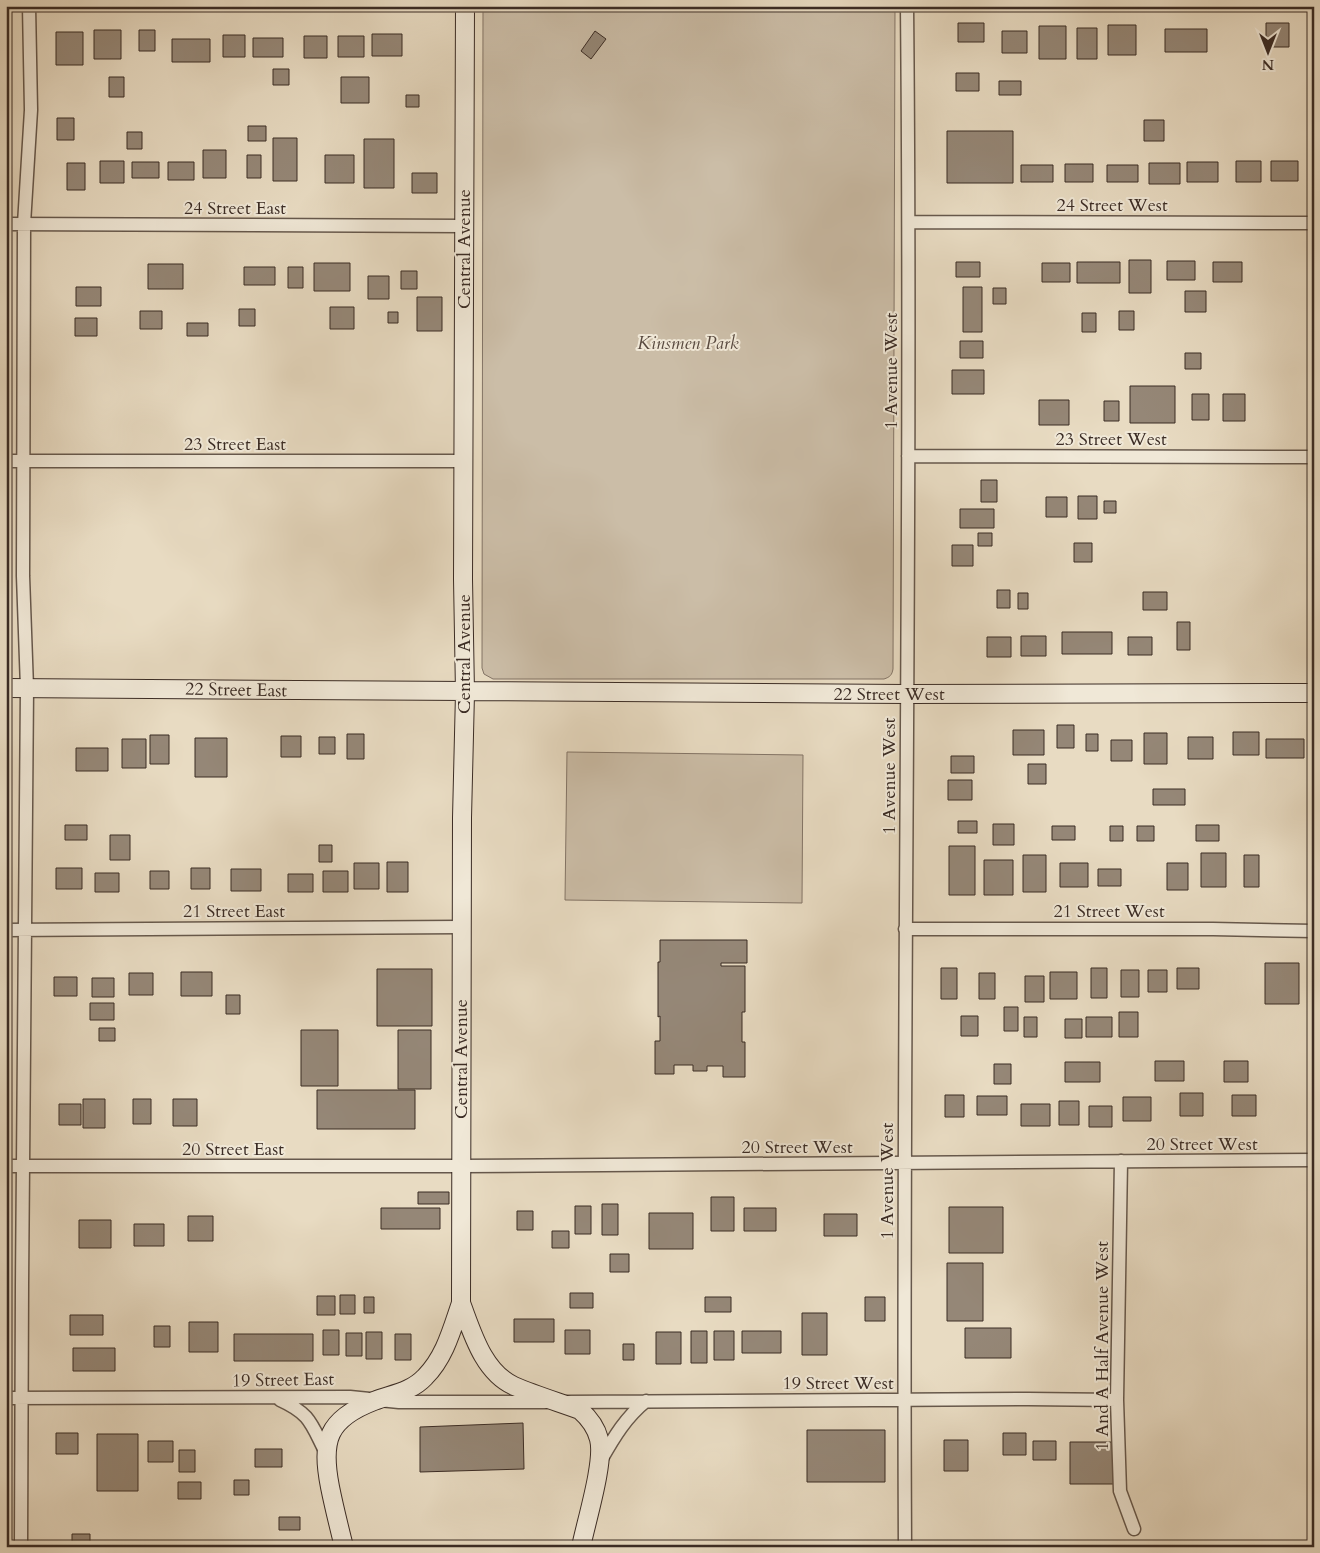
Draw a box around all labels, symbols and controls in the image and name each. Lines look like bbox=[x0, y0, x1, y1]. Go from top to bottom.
north arrow bbox=[1242, 28, 1292, 78]
text: N bbox=[1262, 55, 1274, 74]
street label: Central Avenue bbox=[452, 189, 477, 309]
street label: 24 Street West bbox=[1056, 193, 1168, 218]
street label: 24 Street East bbox=[184, 196, 286, 221]
street label: 1 Avenue West bbox=[879, 312, 904, 430]
park label: Kinsmen Park bbox=[637, 331, 739, 356]
street label: 23 Street West bbox=[1055, 427, 1167, 452]
street label: 23 Street East bbox=[184, 432, 286, 457]
street label: Central Avenue bbox=[452, 594, 477, 714]
street label: 22 Street East bbox=[185, 677, 288, 703]
street label: 22 Street West bbox=[833, 682, 945, 707]
street label: 1 Avenue West bbox=[877, 717, 902, 835]
street label: 21 Street East bbox=[183, 899, 285, 924]
street label: 21 Street West bbox=[1053, 899, 1165, 924]
street label: Central Avenue bbox=[449, 999, 474, 1119]
street label: 1 Avenue West bbox=[875, 1122, 900, 1240]
street label: 20 Street West bbox=[1146, 1132, 1258, 1157]
street label: 20 Street West bbox=[741, 1135, 853, 1160]
street label: 20 Street East bbox=[182, 1137, 284, 1162]
street label: 1 And A Half Avenue West bbox=[1090, 1241, 1115, 1451]
street label: 19 Street East bbox=[232, 1367, 335, 1393]
street label: 19 Street West bbox=[782, 1371, 894, 1396]

